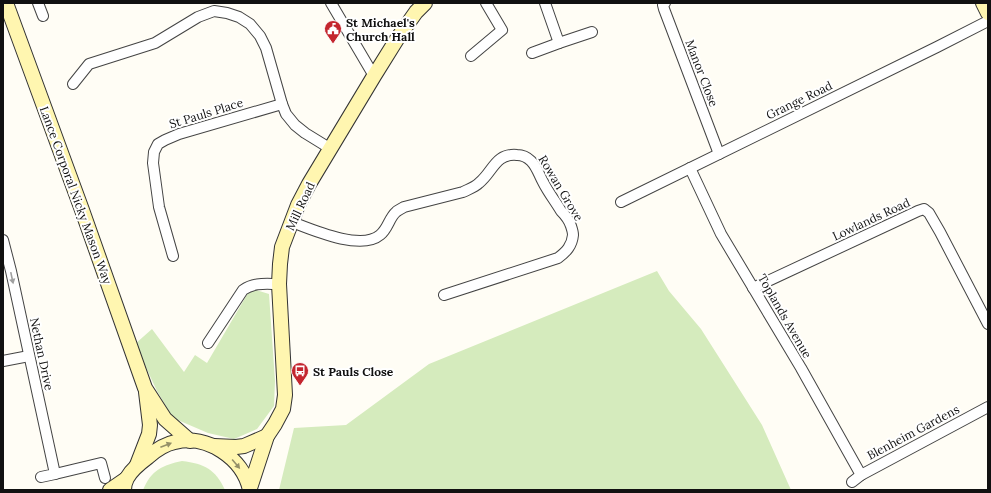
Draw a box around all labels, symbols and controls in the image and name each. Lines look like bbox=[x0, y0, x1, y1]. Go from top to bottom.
place label: St Michael's Church Hall bbox=[346, 15, 415, 44]
public building icon: St Michael's Church Hall bbox=[323, 19, 343, 44]
street label: Manor Close bbox=[682, 37, 722, 109]
street label: Grange Road bbox=[763, 78, 835, 122]
street label: St Pauls Place bbox=[167, 95, 245, 131]
street label: Lance Corporal Nicky Mason Way bbox=[37, 104, 115, 287]
street label: Rowan Grove bbox=[535, 152, 587, 224]
street label: Mill Road bbox=[282, 179, 318, 233]
street label: Lowlands Road bbox=[830, 194, 912, 244]
street label: Toplands Avenue bbox=[755, 271, 815, 361]
one-way arrow bbox=[10, 272, 16, 284]
street label: Nethan Drive bbox=[27, 316, 57, 392]
bus stop icon: St Pauls Close bbox=[290, 361, 310, 386]
place label: St Pauls Close bbox=[313, 364, 394, 379]
street label: Blenheim Gardens bbox=[864, 401, 962, 463]
one-way arrow bbox=[161, 442, 173, 448]
one-way arrow bbox=[231, 459, 240, 469]

